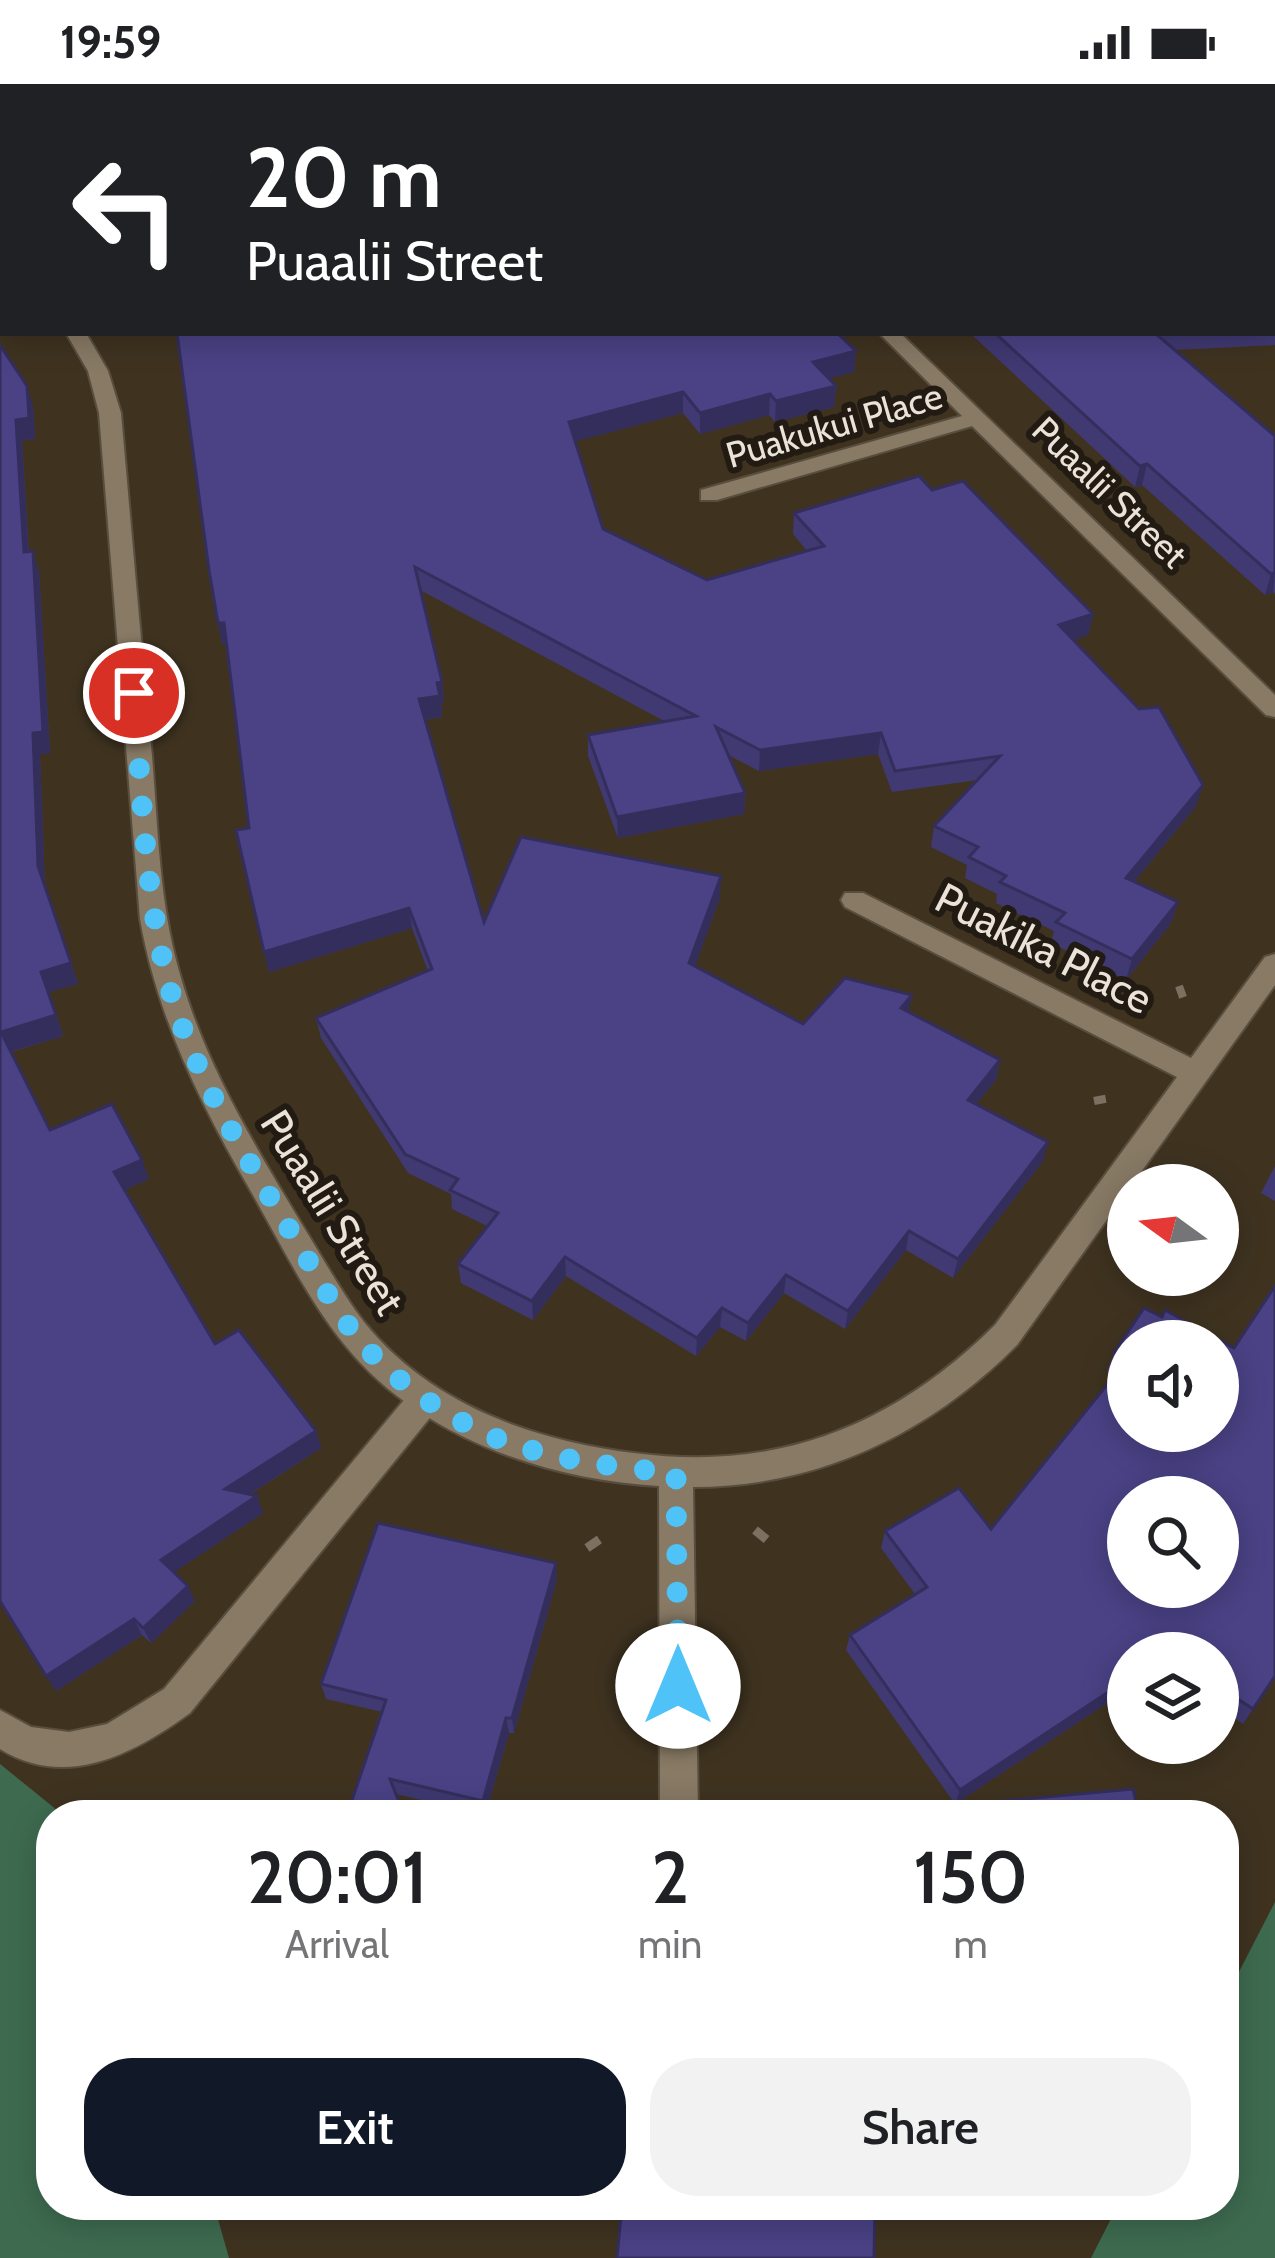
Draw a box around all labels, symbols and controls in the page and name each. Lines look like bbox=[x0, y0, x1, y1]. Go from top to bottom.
text: 19:59 bbox=[60, 15, 161, 69]
text: 20 m bbox=[246, 126, 442, 228]
icon: left bbox=[48, 132, 204, 288]
text: Puaalii Street bbox=[246, 228, 543, 294]
street label: Puakukui Place bbox=[721, 373, 947, 477]
street label: Puaalii Street bbox=[1023, 407, 1197, 577]
pin bbox=[83, 642, 185, 744]
icon: arrive bbox=[101, 660, 167, 726]
street label: Puakika Place bbox=[927, 871, 1161, 1025]
street label: Puaalii Street bbox=[250, 1100, 416, 1324]
north arrow bbox=[1107, 1164, 1239, 1296]
map controls bbox=[1107, 1164, 1239, 1764]
button: sound bbox=[1107, 1320, 1239, 1452]
button: search bbox=[1107, 1476, 1239, 1608]
position arrow bbox=[615, 1623, 741, 1749]
button: layers bbox=[1107, 1632, 1239, 1764]
text: 20:01 bbox=[247, 1834, 427, 1921]
text: 2 bbox=[651, 1834, 689, 1921]
text: 150 bbox=[913, 1834, 1028, 1921]
text: Arrival bbox=[285, 1920, 389, 1968]
text: min bbox=[638, 1920, 702, 1968]
text: m bbox=[954, 1920, 988, 1968]
button: Exit bbox=[84, 2058, 626, 2196]
button: Share bbox=[650, 2058, 1191, 2196]

